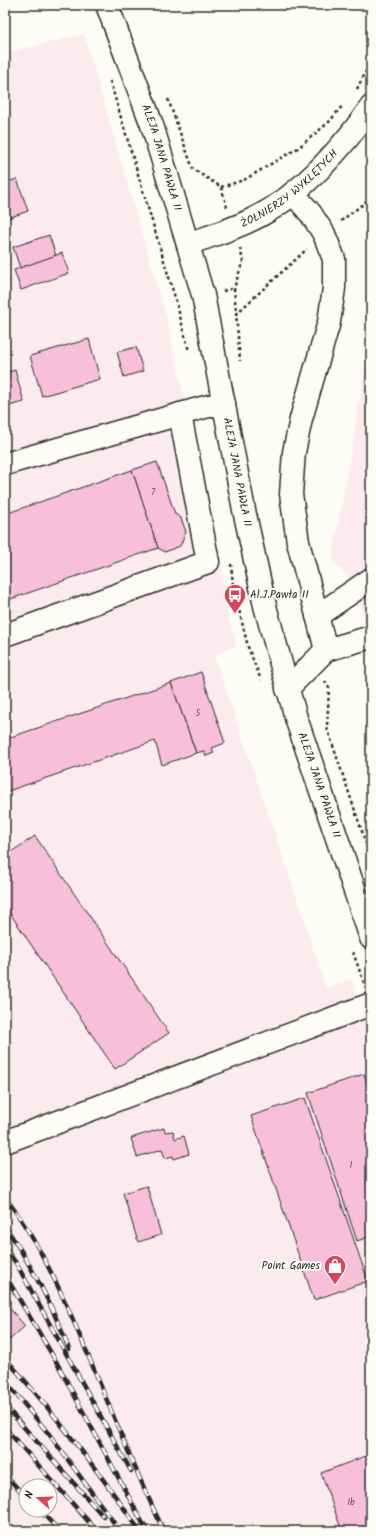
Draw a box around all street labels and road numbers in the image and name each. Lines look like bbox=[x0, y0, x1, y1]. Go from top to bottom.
street label: ALEJA JANA PAWŁA II bbox=[136, 102, 186, 213]
street label: ŻOŁNIERZY WYKLĘTYCH bbox=[238, 146, 343, 233]
street label: ALEJA JANA PAWŁA II bbox=[218, 416, 256, 528]
street label: ALEJA JANA PAWŁA II bbox=[293, 730, 345, 841]

